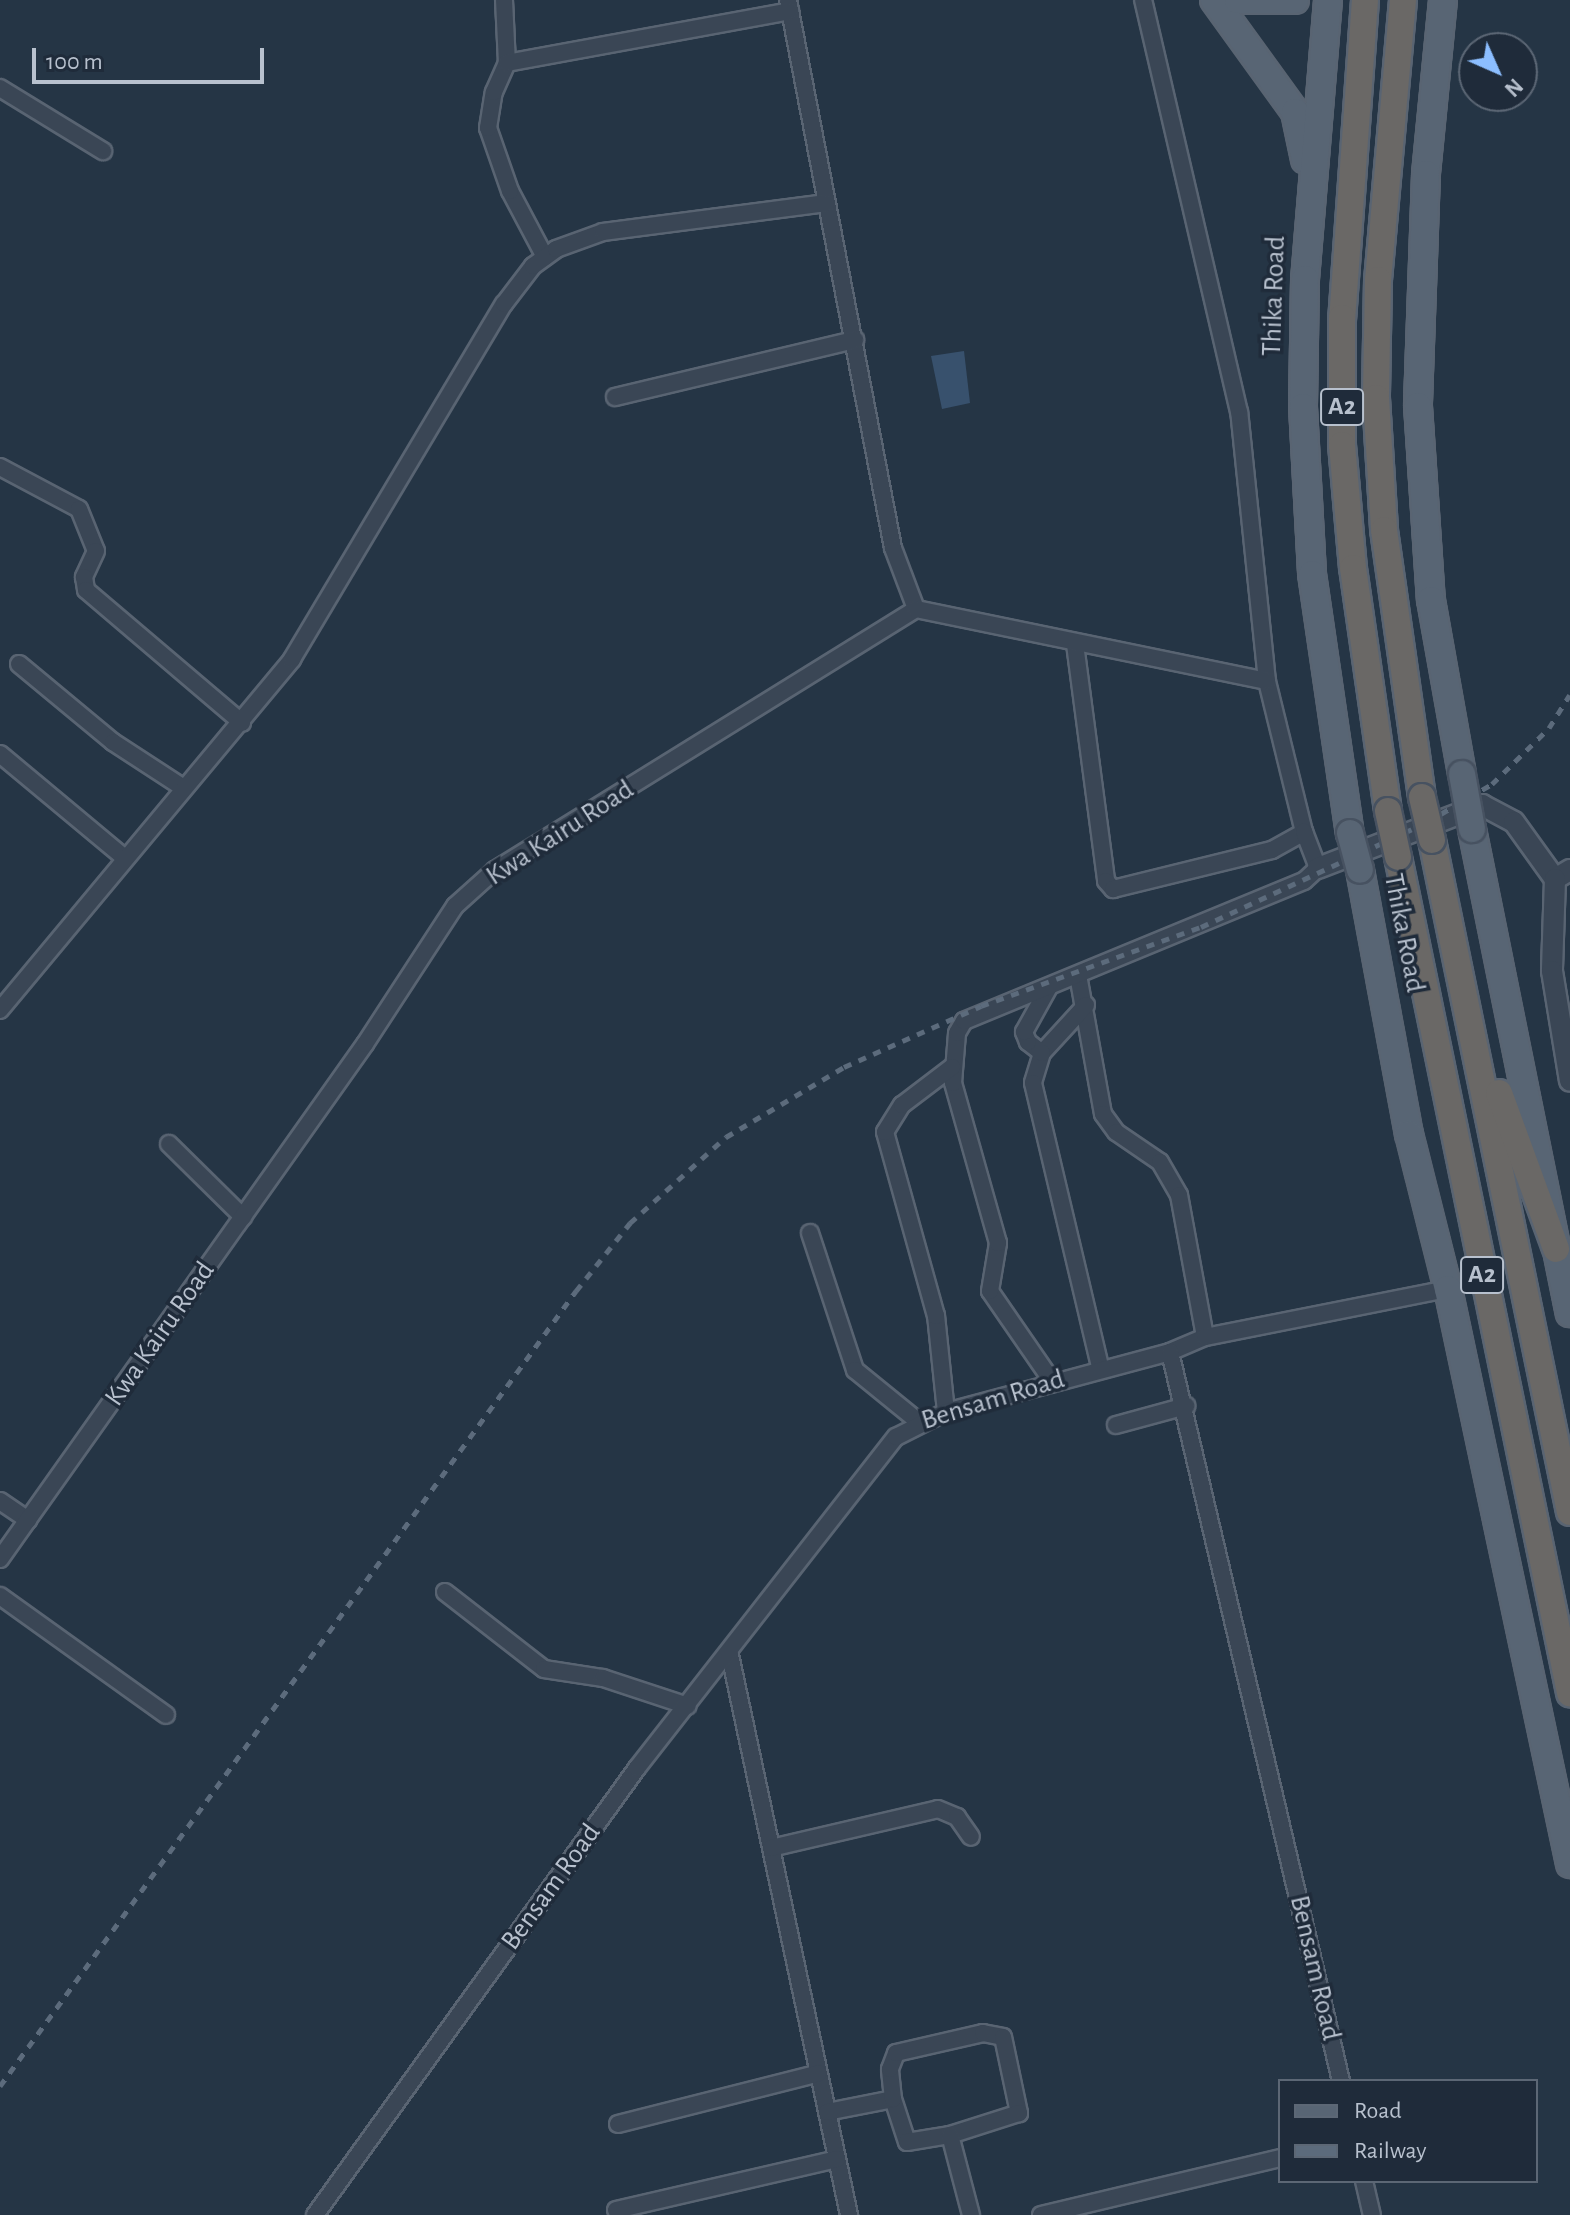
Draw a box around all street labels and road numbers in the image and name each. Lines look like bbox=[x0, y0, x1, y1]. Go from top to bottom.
street label: Thika Road bbox=[1255, 235, 1293, 357]
road number: A2 bbox=[1320, 385, 1364, 429]
street label: Kwa Kairu Road bbox=[480, 773, 640, 893]
street label: Thika Road bbox=[1376, 871, 1432, 995]
road number: A2 bbox=[1460, 1253, 1504, 1297]
street label: Kwa Kairu Road bbox=[98, 1255, 222, 1413]
street label: Bensam Road bbox=[917, 1362, 1069, 1438]
street label: Bensam Road bbox=[494, 1817, 608, 1957]
street label: Bensam Road bbox=[1282, 1892, 1348, 2044]

